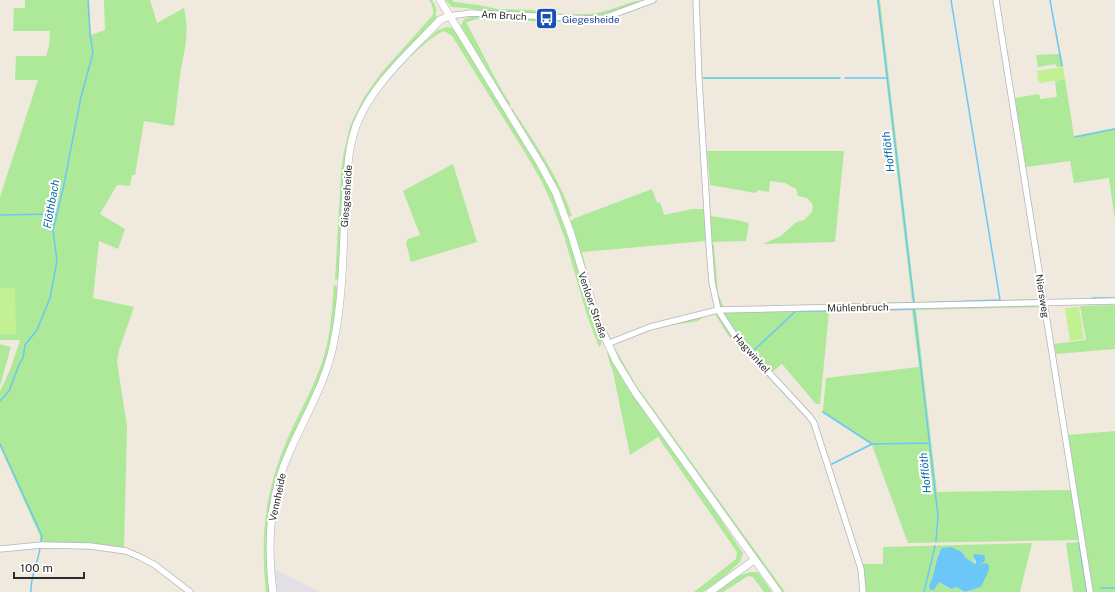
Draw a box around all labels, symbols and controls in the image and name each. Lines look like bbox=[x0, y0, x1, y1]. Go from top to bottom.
bus stop icon: Giegesheide bbox=[534, 6, 560, 32]
street label: Am Bruch bbox=[481, 8, 527, 22]
place label: Giegesheide bbox=[562, 13, 620, 25]
water label: Hofflöth bbox=[880, 131, 896, 173]
street label: Giesgesheide bbox=[338, 164, 354, 228]
water label: Flöthbach bbox=[41, 179, 61, 229]
street label: Venloer Straße bbox=[576, 270, 610, 340]
street label: Niersweg bbox=[1034, 273, 1052, 319]
street label: Mühlenbruch bbox=[827, 300, 889, 314]
street label: Hagwinkel bbox=[731, 331, 773, 375]
water label: Hofflöth bbox=[917, 452, 933, 494]
street label: Vennheide bbox=[266, 471, 288, 522]
scale bar bbox=[14, 554, 84, 580]
text: 100 m bbox=[20, 561, 53, 575]

